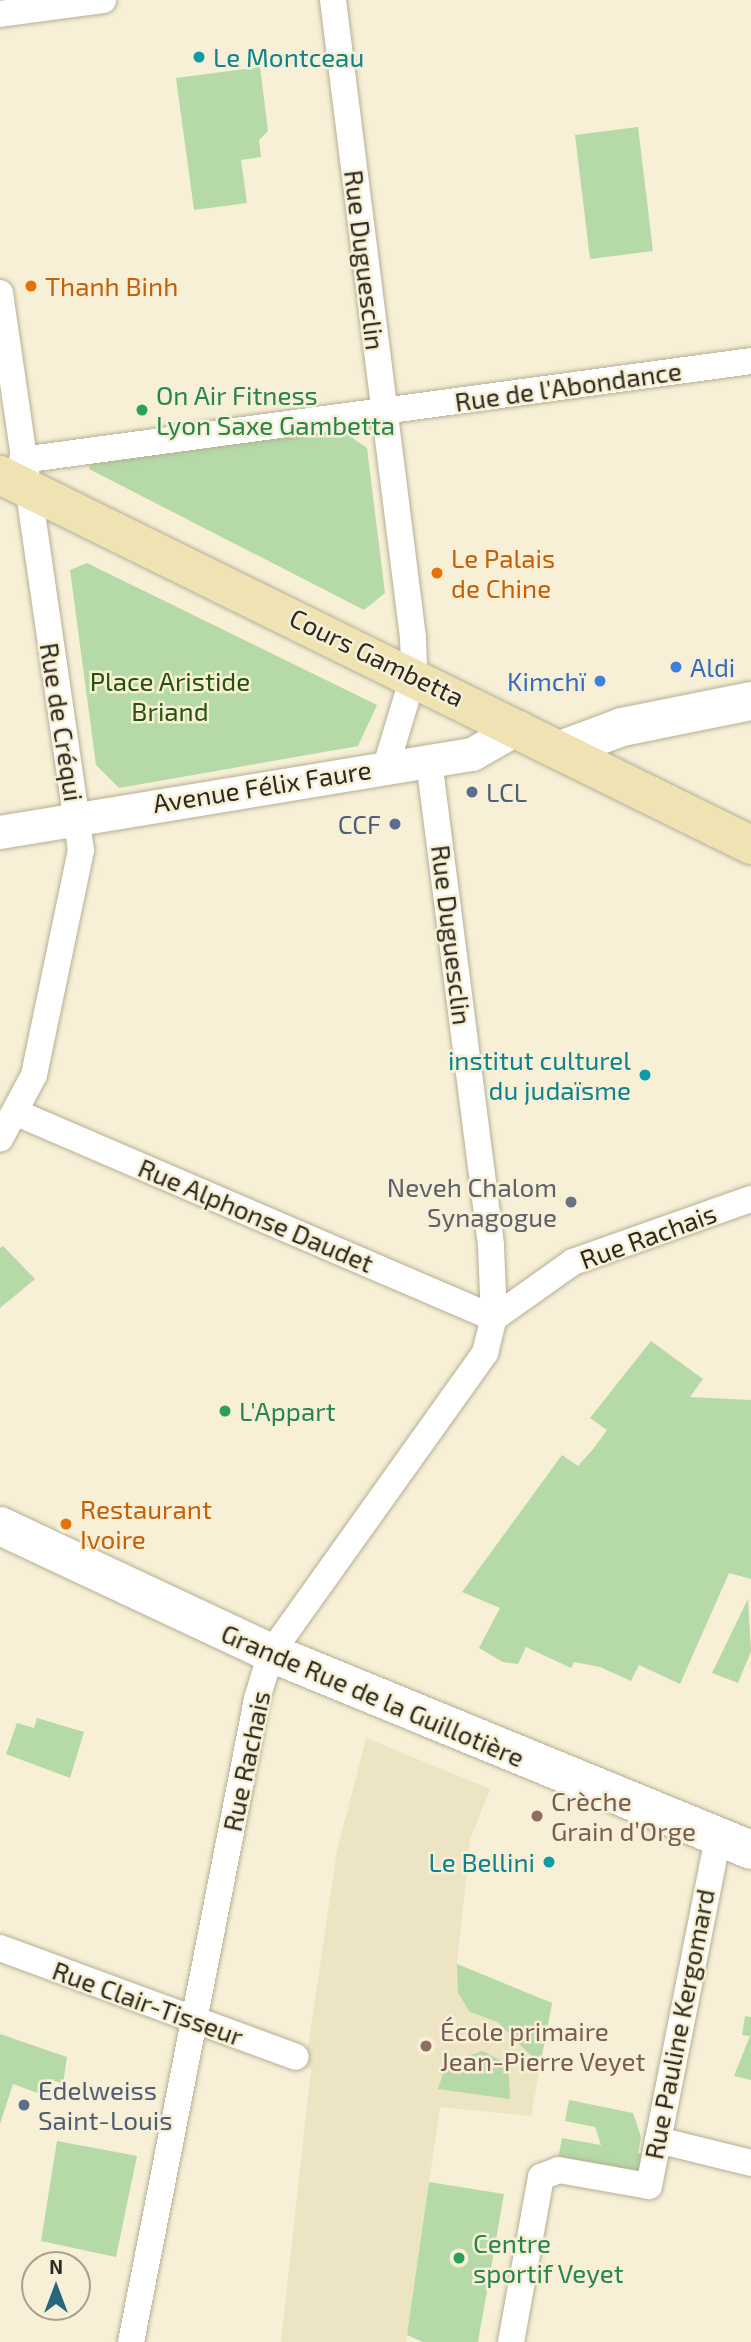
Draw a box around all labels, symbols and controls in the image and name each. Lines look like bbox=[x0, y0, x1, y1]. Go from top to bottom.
place label: Le Montceau bbox=[213, 41, 364, 73]
marker: Le Montceau bbox=[191, 49, 207, 65]
street label: Rue Duguesclin bbox=[338, 168, 392, 352]
place label: Thanh Binh bbox=[45, 270, 178, 302]
marker: Thanh Binh bbox=[23, 278, 39, 294]
street label: Rue de l'Abondance bbox=[453, 355, 683, 417]
place label: On Air Fitness Lyon Saxe Gambetta bbox=[156, 379, 395, 440]
marker: On Air Fitness Lyon Saxe Gambetta bbox=[134, 402, 150, 418]
place label: Le Palais de Chine bbox=[451, 542, 555, 604]
marker: Le Palais de Chine bbox=[429, 565, 445, 581]
street label: Cours Gambetta bbox=[285, 601, 469, 713]
street label: Rue de Créqui bbox=[34, 640, 90, 804]
place label: Aldi bbox=[690, 651, 735, 683]
marker: Aldi bbox=[668, 659, 684, 675]
park label: Place Aristide Briand bbox=[89, 665, 251, 726]
place label: Kimchï bbox=[507, 665, 586, 697]
marker: Kimchï bbox=[592, 673, 608, 689]
street label: Avenue Félix Faure bbox=[151, 753, 373, 819]
place label: LCL bbox=[486, 776, 527, 808]
marker: LCL bbox=[464, 784, 480, 800]
place label: CCF bbox=[338, 808, 381, 840]
marker: CCF bbox=[387, 816, 403, 832]
street label: Rue Duguesclin bbox=[425, 843, 479, 1027]
place label: institut culturel du judaïsme bbox=[448, 1044, 631, 1106]
marker: institut culturel du judaïsme bbox=[637, 1067, 653, 1083]
street label: Rue Alphonse Daudet bbox=[134, 1151, 378, 1279]
place label: Neveh Chalom Synagogue bbox=[387, 1171, 557, 1232]
marker: Neveh Chalom Synagogue bbox=[563, 1194, 579, 1210]
street label: Rue Rachais bbox=[576, 1197, 720, 1275]
place label: L'Appart bbox=[239, 1395, 336, 1427]
marker: L'Appart bbox=[217, 1403, 233, 1419]
place label: Restaurant Ivoire bbox=[80, 1493, 212, 1554]
marker: Restaurant Ivoire bbox=[58, 1516, 74, 1532]
street label: Grande Rue de la Guillotière bbox=[217, 1617, 529, 1773]
street label: Rue Rachais bbox=[216, 1688, 276, 1834]
place label: Crèche Grain d’Orge bbox=[551, 1785, 696, 1846]
marker: Crèche Grain d’Orge bbox=[529, 1808, 545, 1824]
place label: Le Bellini bbox=[428, 1846, 535, 1878]
marker: Le Bellini bbox=[541, 1854, 557, 1870]
street label: Rue Pauline Kergomard bbox=[637, 1886, 721, 2162]
street label: Rue Clair-Tisseur bbox=[48, 1954, 248, 2052]
place label: École primaire Jean-Pierre Veyet bbox=[440, 2015, 646, 2076]
marker: École primaire Jean-Pierre Veyet bbox=[418, 2038, 434, 2054]
place label: Edelweiss Saint-Louis bbox=[38, 2074, 172, 2136]
marker: Edelweiss Saint-Louis bbox=[16, 2097, 32, 2113]
place label: Centre sportif Veyet bbox=[473, 2227, 625, 2288]
marker: Centre sportif Veyet bbox=[451, 2250, 467, 2266]
north arrow bbox=[21, 2251, 91, 2321]
text: N bbox=[49, 2255, 63, 2278]

